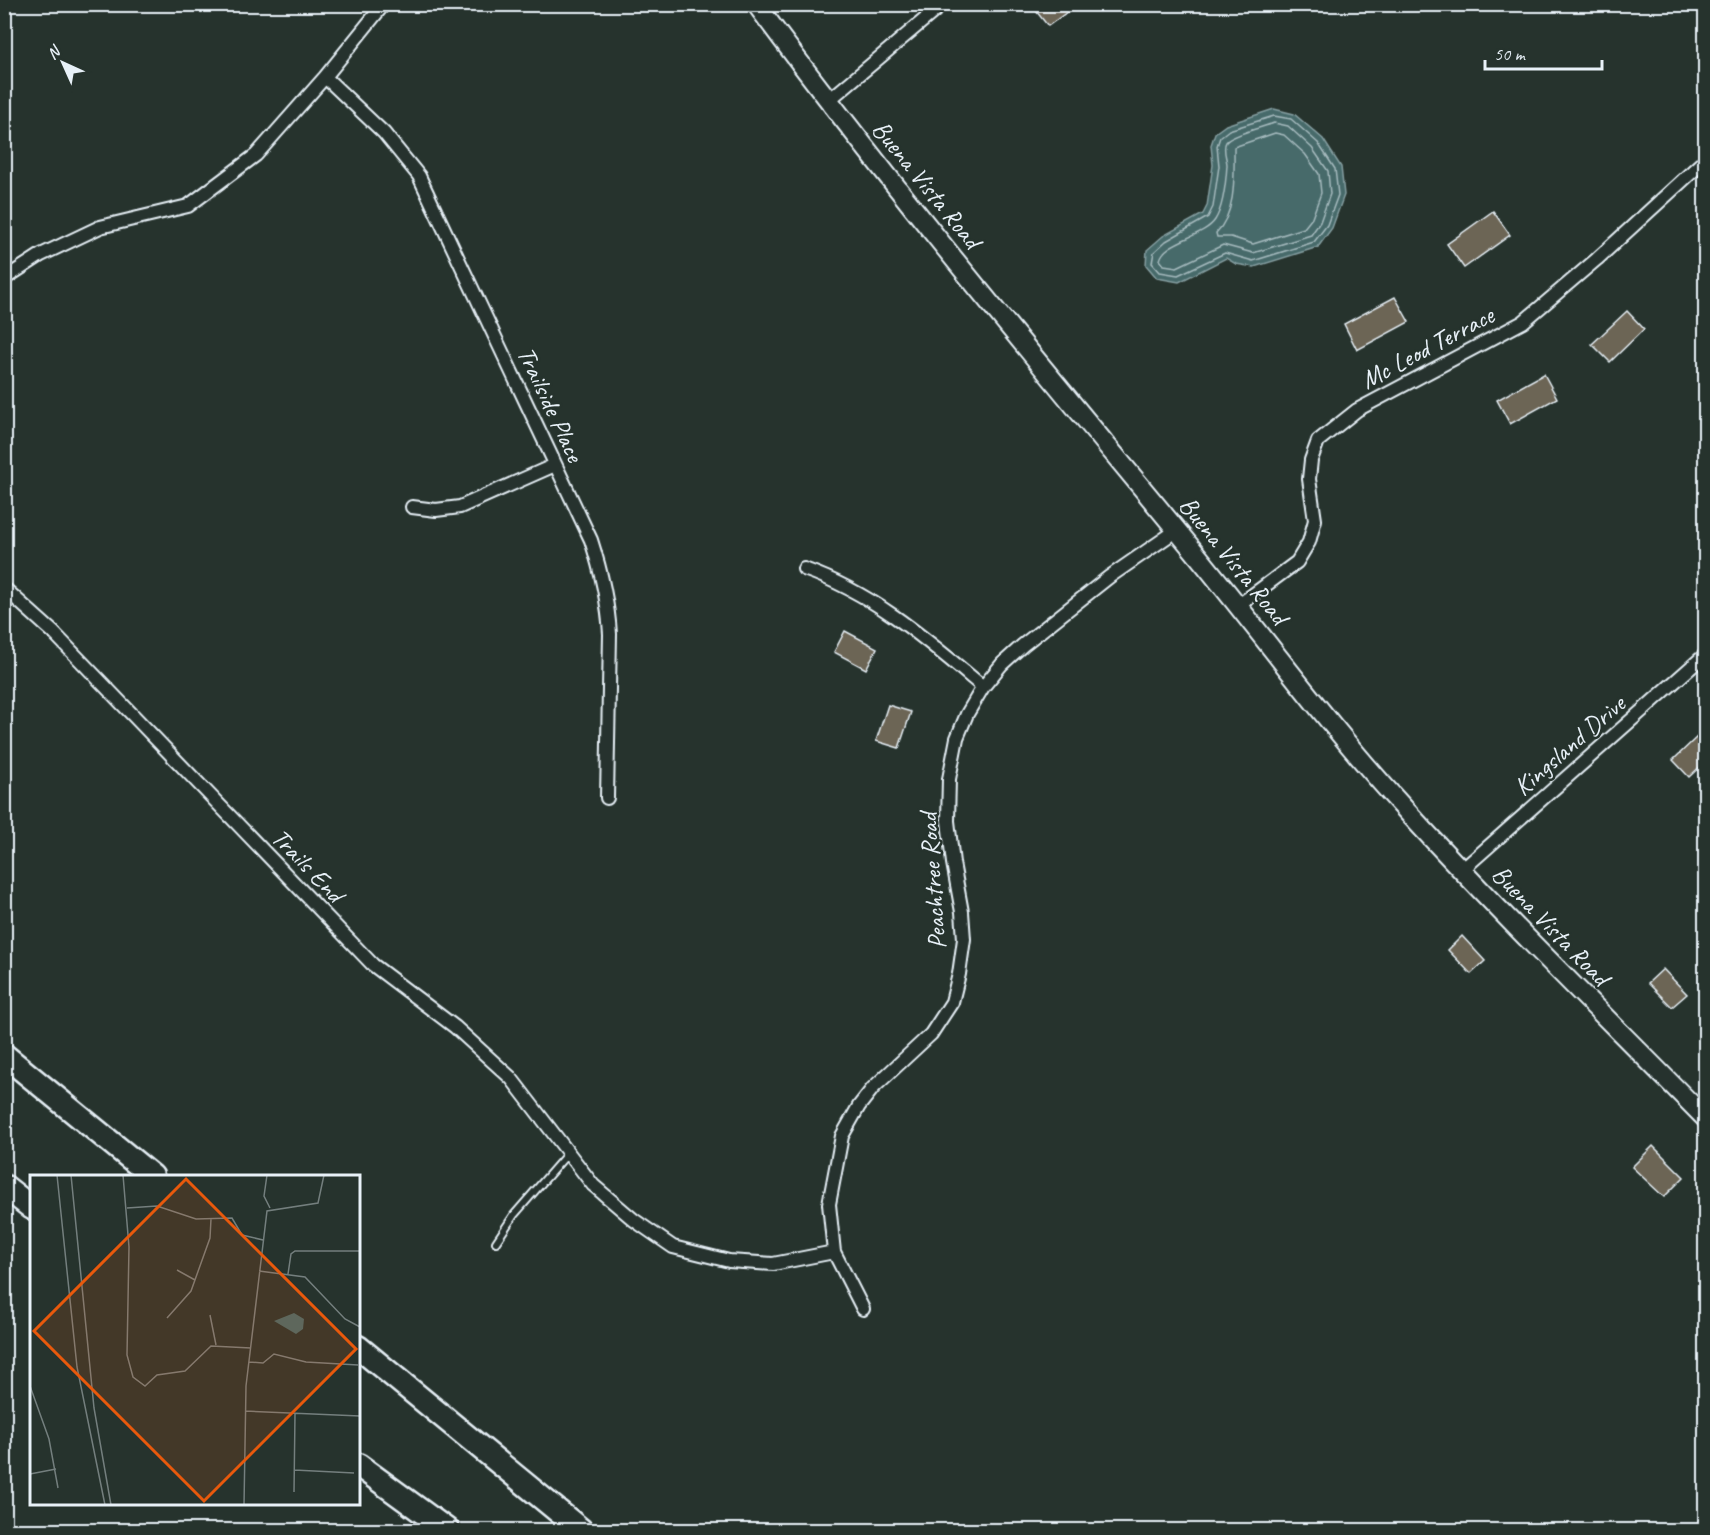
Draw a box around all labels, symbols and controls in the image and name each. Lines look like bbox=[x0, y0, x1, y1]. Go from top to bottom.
north arrow bbox=[33, 33, 93, 93]
scale bar bbox=[1485, 33, 1602, 71]
text: N bbox=[43, 40, 66, 64]
text: 50 m bbox=[1494, 43, 1527, 65]
street label: Buena Vista Road bbox=[865, 114, 991, 258]
street label: Mc Leod Terrace bbox=[1355, 298, 1501, 396]
street label: Trailside Place bbox=[510, 341, 592, 469]
street label: Buena Vista Road bbox=[1172, 490, 1298, 634]
street label: Kingsland Drive bbox=[1507, 686, 1634, 803]
street label: Peachtree Road bbox=[911, 808, 954, 950]
street label: Trails End bbox=[264, 821, 354, 912]
street label: Buena Vista Road bbox=[1485, 858, 1619, 995]
inset map bbox=[30, 1175, 360, 1505]

